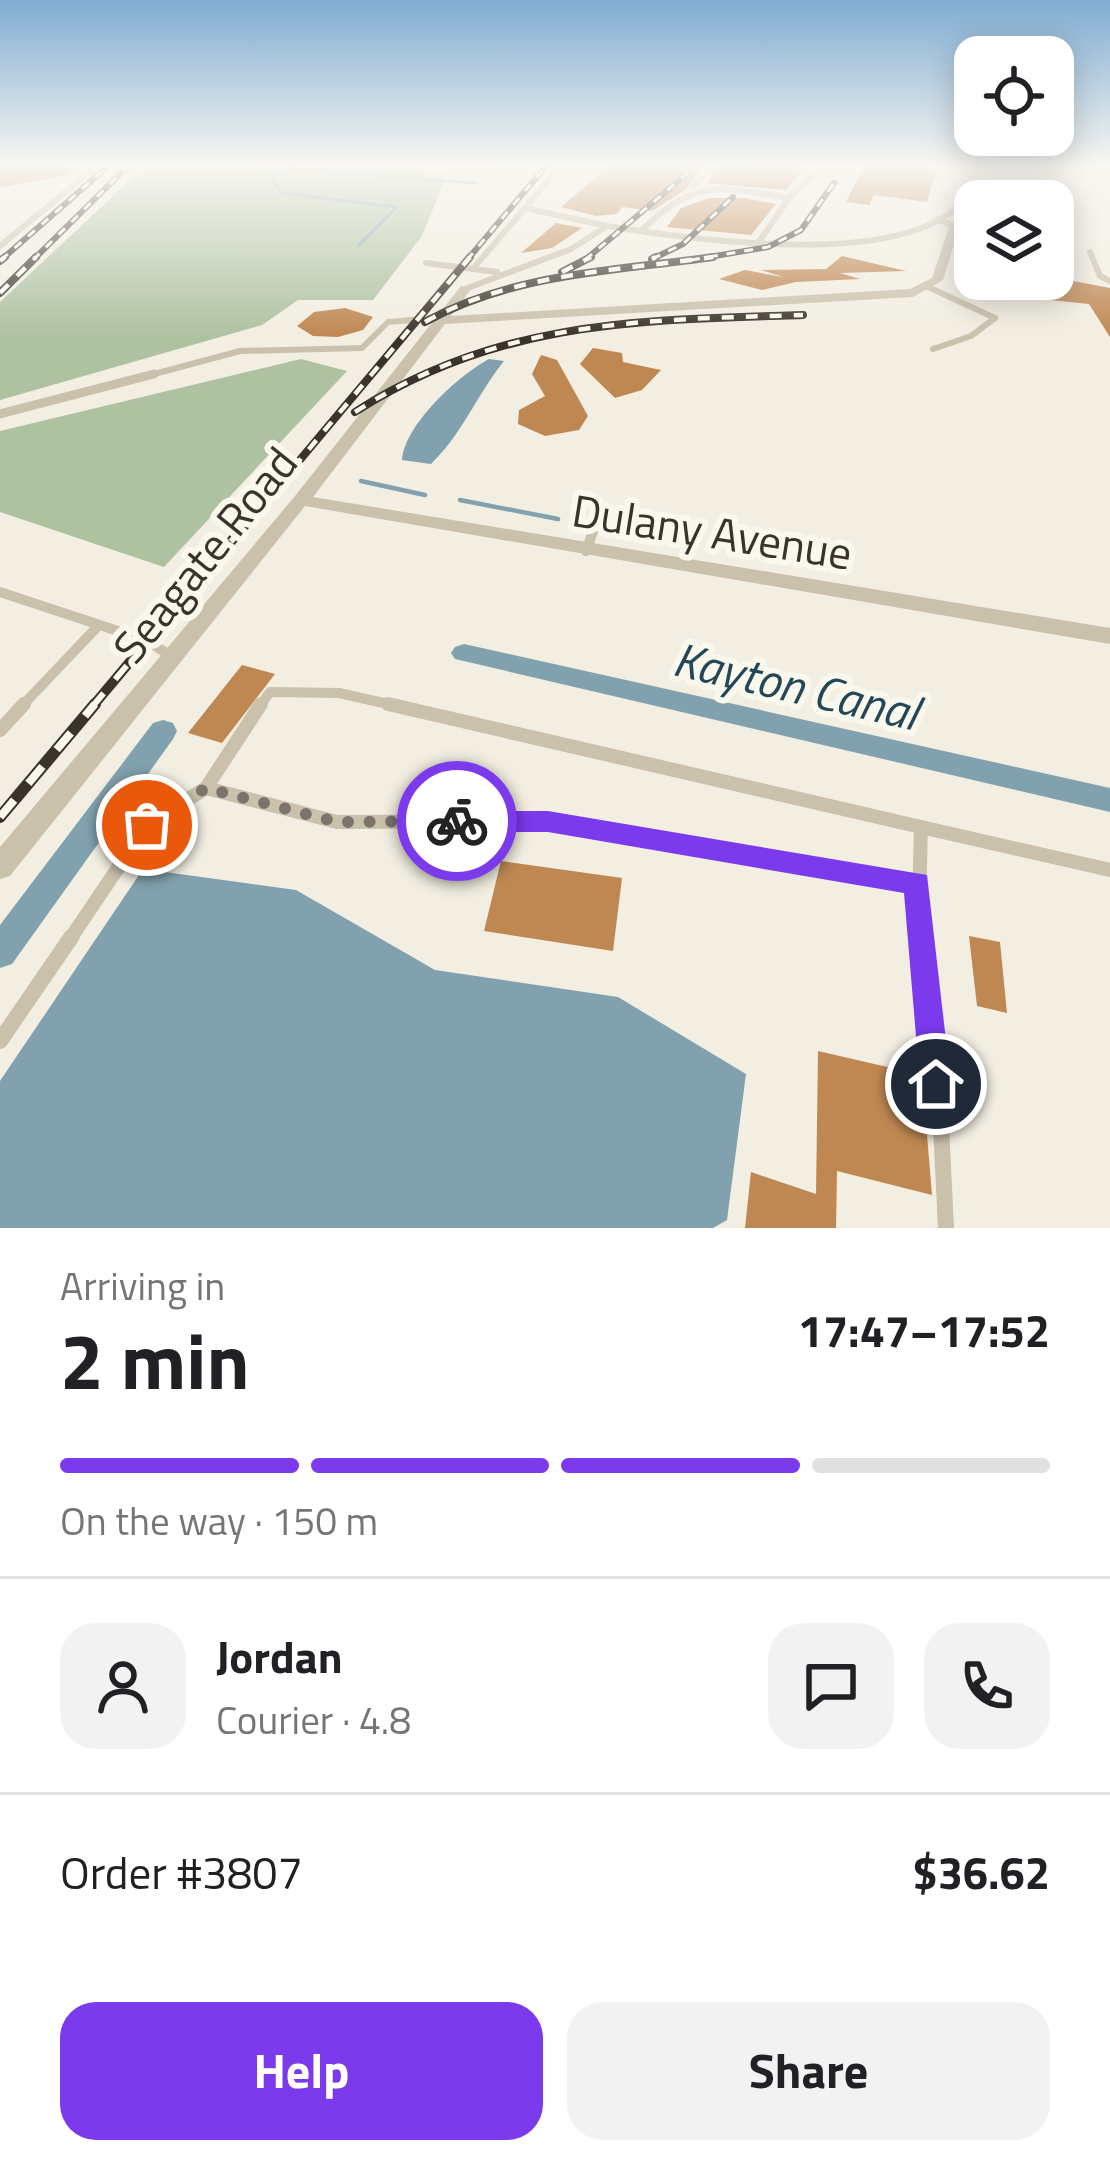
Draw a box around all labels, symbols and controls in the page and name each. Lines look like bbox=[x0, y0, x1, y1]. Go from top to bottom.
map controls bbox=[954, 36, 1074, 300]
button: locate bbox=[954, 36, 1074, 156]
button: layers bbox=[954, 180, 1074, 300]
street label: Seagate Road bbox=[96, 431, 313, 677]
street label: Dulany Avenue bbox=[567, 475, 857, 587]
water label: Kayton Canal bbox=[666, 622, 930, 750]
courier bbox=[397, 761, 517, 881]
pin bbox=[96, 774, 198, 876]
icon: bike bbox=[424, 788, 490, 854]
icon: bag bbox=[114, 792, 180, 858]
pin bbox=[885, 1033, 987, 1135]
icon: home bbox=[903, 1051, 969, 1117]
text: Arriving in bbox=[60, 1256, 225, 1315]
text: 17:47–17:52 bbox=[798, 1296, 1050, 1364]
text: 2 min bbox=[60, 1301, 250, 1419]
text: On the way · 150 m bbox=[60, 1491, 378, 1550]
text: Jordan bbox=[216, 1622, 343, 1690]
button: person bbox=[60, 1623, 186, 1749]
button: chat bbox=[768, 1623, 894, 1749]
button: phone bbox=[924, 1623, 1050, 1749]
text: Courier · 4.8 bbox=[216, 1690, 411, 1749]
text: Order #3807 bbox=[60, 1838, 303, 1906]
text: $36.62 bbox=[912, 1838, 1050, 1906]
button: Help bbox=[60, 2002, 543, 2140]
button: Share bbox=[567, 2002, 1050, 2140]

